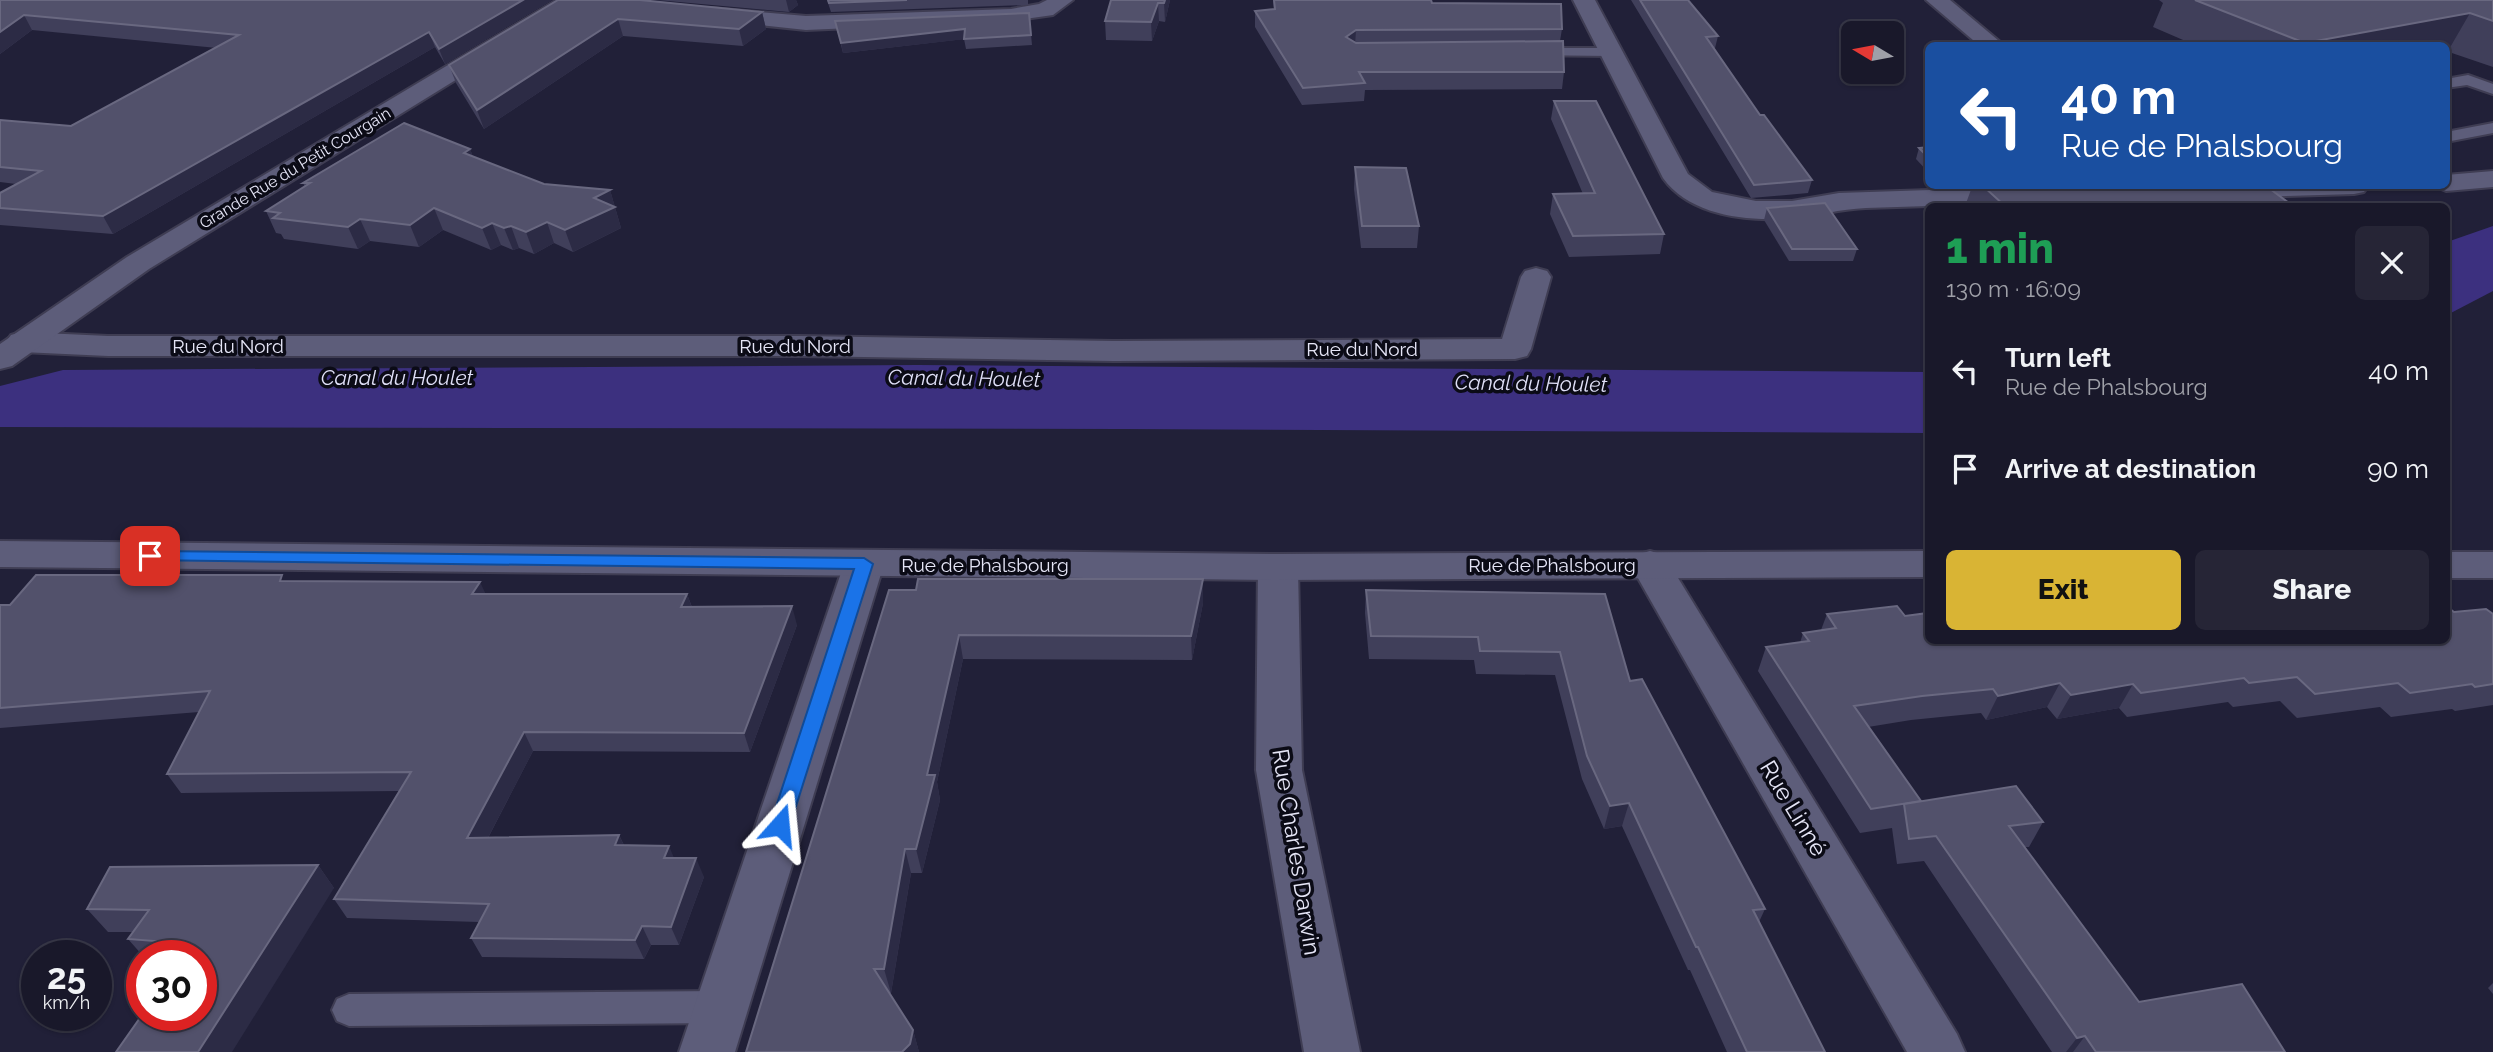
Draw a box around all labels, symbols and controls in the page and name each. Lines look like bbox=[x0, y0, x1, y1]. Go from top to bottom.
north arrow bbox=[1841, 21, 1904, 84]
map controls bbox=[1841, 21, 1904, 84]
text: 40 m bbox=[2061, 68, 2176, 125]
icon: left bbox=[1946, 70, 2037, 161]
street label: Grande Rue du Petit Courgain bbox=[196, 103, 394, 233]
text: Rue de Phalsbourg bbox=[2061, 127, 2343, 164]
text: 1 min bbox=[1946, 224, 2054, 273]
button: close bbox=[2355, 226, 2429, 300]
text: 130 m · 16:09 bbox=[1946, 275, 2081, 302]
street label: Rue du Nord bbox=[172, 335, 284, 357]
street label: Rue du Nord bbox=[739, 335, 851, 357]
street label: Rue du Nord bbox=[1306, 338, 1418, 360]
text: Turn left bbox=[2005, 343, 2111, 373]
icon: left bbox=[1946, 352, 1984, 390]
text: 40 m bbox=[2368, 356, 2429, 386]
water label: Canal du Houlet bbox=[887, 364, 1041, 392]
water label: Canal du Houlet bbox=[321, 365, 474, 390]
water label: Canal du Houlet bbox=[1454, 369, 1608, 397]
text: Rue de Phalsbourg bbox=[2005, 373, 2208, 400]
icon: arrive bbox=[1946, 450, 1984, 488]
text: Arrive at destination bbox=[2005, 454, 2256, 484]
text: 90 m bbox=[2367, 454, 2429, 484]
pin bbox=[120, 526, 180, 586]
icon: arrive bbox=[131, 537, 169, 575]
button: Exit bbox=[1946, 550, 2181, 630]
button: Share bbox=[2195, 550, 2429, 630]
street label: Rue de Phalsbourg bbox=[901, 554, 1069, 576]
street label: Rue de Phalsbourg bbox=[1468, 554, 1636, 576]
street label: Rue Charles Darwin bbox=[1267, 747, 1327, 957]
street label: Rue Linné bbox=[1755, 755, 1833, 861]
position arrow bbox=[743, 788, 817, 862]
speed limit sign: 30 bbox=[126, 940, 217, 1031]
text: 25 bbox=[47, 956, 86, 997]
text: km/h bbox=[43, 992, 90, 1013]

